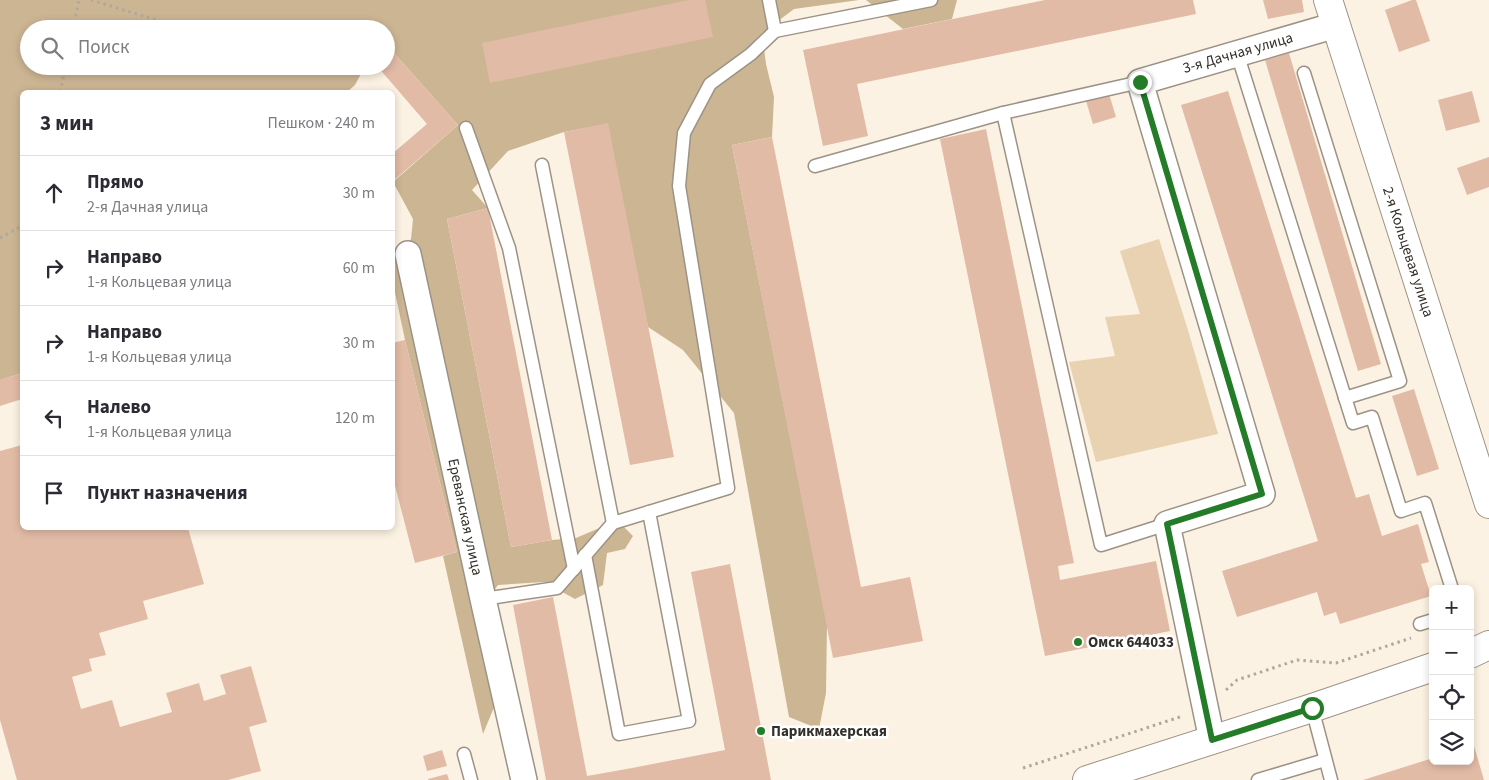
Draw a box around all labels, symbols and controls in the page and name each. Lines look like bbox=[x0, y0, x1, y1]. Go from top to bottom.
search box bbox=[20, 20, 395, 75]
street label: 3-я Дачная улица bbox=[1180, 27, 1296, 79]
icon: search bbox=[38, 34, 66, 62]
text: Поиск bbox=[78, 34, 129, 61]
route end bbox=[1129, 71, 1152, 94]
text: 3 мин bbox=[40, 108, 94, 138]
text: Пешком · 240 m bbox=[268, 112, 375, 134]
text: Прямо bbox=[87, 169, 144, 196]
icon: ahead bbox=[40, 179, 68, 207]
text: 30 m bbox=[343, 182, 375, 204]
street label: 2-я Кольцевая улица bbox=[1377, 184, 1439, 320]
text: 2-я Дачная улица bbox=[87, 196, 208, 218]
text: Направо bbox=[87, 244, 162, 271]
icon: right bbox=[40, 254, 68, 282]
text: 60 m bbox=[343, 257, 375, 279]
text: 1-я Кольцевая улица bbox=[87, 271, 232, 293]
text: Направо bbox=[87, 319, 162, 346]
icon: right bbox=[40, 329, 68, 357]
text: 30 m bbox=[343, 332, 375, 354]
text: 1-я Кольцевая улица bbox=[87, 346, 232, 368]
text: Налево bbox=[87, 394, 151, 421]
icon: left bbox=[40, 404, 68, 432]
text: 120 m bbox=[335, 407, 375, 429]
text: 1-я Кольцевая улица bbox=[87, 421, 232, 443]
street label: Ереванская улица bbox=[442, 457, 488, 577]
icon: arrive bbox=[40, 479, 68, 507]
text: Пункт назначения bbox=[87, 480, 248, 507]
map controls bbox=[1429, 585, 1474, 765]
button: + bbox=[1429, 585, 1474, 630]
button: − bbox=[1429, 630, 1474, 675]
place label: Омск 644033 bbox=[1088, 632, 1174, 653]
marker: Омск 644033 bbox=[1072, 636, 1084, 648]
button: locate bbox=[1429, 675, 1474, 720]
route start bbox=[1301, 697, 1324, 720]
button: layers bbox=[1429, 720, 1474, 765]
place label: Парикмахерская bbox=[771, 721, 887, 742]
marker: Парикмахерская bbox=[755, 725, 767, 737]

